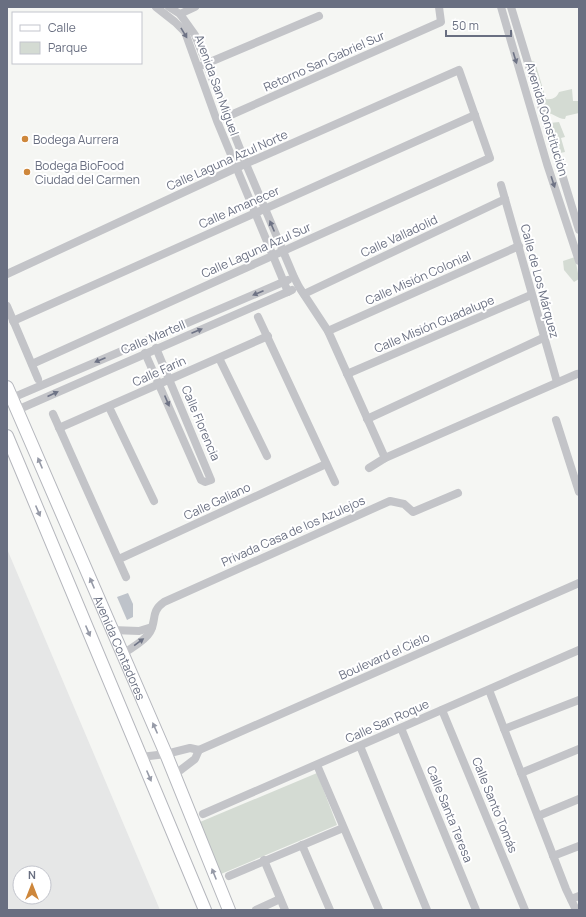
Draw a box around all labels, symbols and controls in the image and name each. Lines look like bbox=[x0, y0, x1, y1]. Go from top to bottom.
legend bbox=[12, 12, 142, 64]
scale bar bbox=[446, 12, 511, 38]
text: 50 m bbox=[452, 17, 479, 34]
text: Calle bbox=[48, 19, 76, 36]
street label: Retorno San Gabriel Sur bbox=[261, 26, 388, 95]
one-way arrow bbox=[180, 27, 187, 39]
street label: Avenida San Miguel bbox=[191, 32, 243, 138]
text: Parque bbox=[48, 39, 87, 56]
one-way arrow bbox=[512, 52, 518, 64]
street label: Avenida Constitución bbox=[522, 60, 572, 178]
street label: Calle Laguna Azul Norte bbox=[164, 126, 290, 194]
place label: Bodega Aurrera bbox=[33, 131, 119, 148]
marker: Bodega Aurrera bbox=[20, 134, 30, 144]
place label: Bodega BioFood Ciudad del Carmen bbox=[35, 157, 140, 188]
marker: Bodega BioFood Ciudad del Carmen bbox=[22, 167, 32, 177]
one-way arrow bbox=[550, 177, 556, 189]
street label: Calle Amanecer bbox=[196, 181, 283, 232]
street label: Calle Valladolid bbox=[358, 211, 440, 261]
street label: Calle Laguna Azul Sur bbox=[198, 218, 314, 282]
one-way arrow bbox=[269, 220, 275, 231]
street label: Calle de Los Márquez bbox=[517, 222, 563, 340]
street label: Calle Misión Colonial bbox=[363, 247, 473, 309]
one-way arrow bbox=[252, 290, 264, 296]
street label: Calle Misión Guadalupe bbox=[371, 291, 497, 357]
street label: Calle Martell bbox=[118, 316, 188, 358]
one-way arrow bbox=[192, 327, 204, 333]
street label: Calle Farín bbox=[130, 352, 188, 390]
one-way arrow bbox=[94, 358, 106, 364]
street label: Calle Florencia bbox=[177, 383, 225, 463]
one-way arrow bbox=[47, 391, 58, 397]
one-way arrow bbox=[164, 396, 170, 407]
one-way arrow bbox=[37, 458, 43, 469]
street label: Calle Galiano bbox=[181, 478, 253, 524]
street label: Privada Casa de los Azulejos bbox=[218, 492, 368, 570]
one-way arrow bbox=[36, 505, 42, 517]
one-way arrow bbox=[89, 577, 95, 588]
street label: Avenida Contadores bbox=[90, 593, 150, 702]
one-way arrow bbox=[86, 625, 92, 637]
street label: Boulevard el Cielo bbox=[336, 628, 432, 684]
one-way arrow bbox=[134, 638, 144, 646]
street label: Calle San Roque bbox=[343, 695, 431, 747]
one-way arrow bbox=[152, 722, 158, 733]
street label: Calle Santo Tomás bbox=[468, 755, 522, 855]
street label: Calle Santa Teresa bbox=[423, 763, 477, 865]
one-way arrow bbox=[147, 771, 153, 783]
north arrow bbox=[12, 865, 52, 905]
text: N bbox=[28, 867, 36, 882]
one-way arrow bbox=[211, 867, 217, 879]

